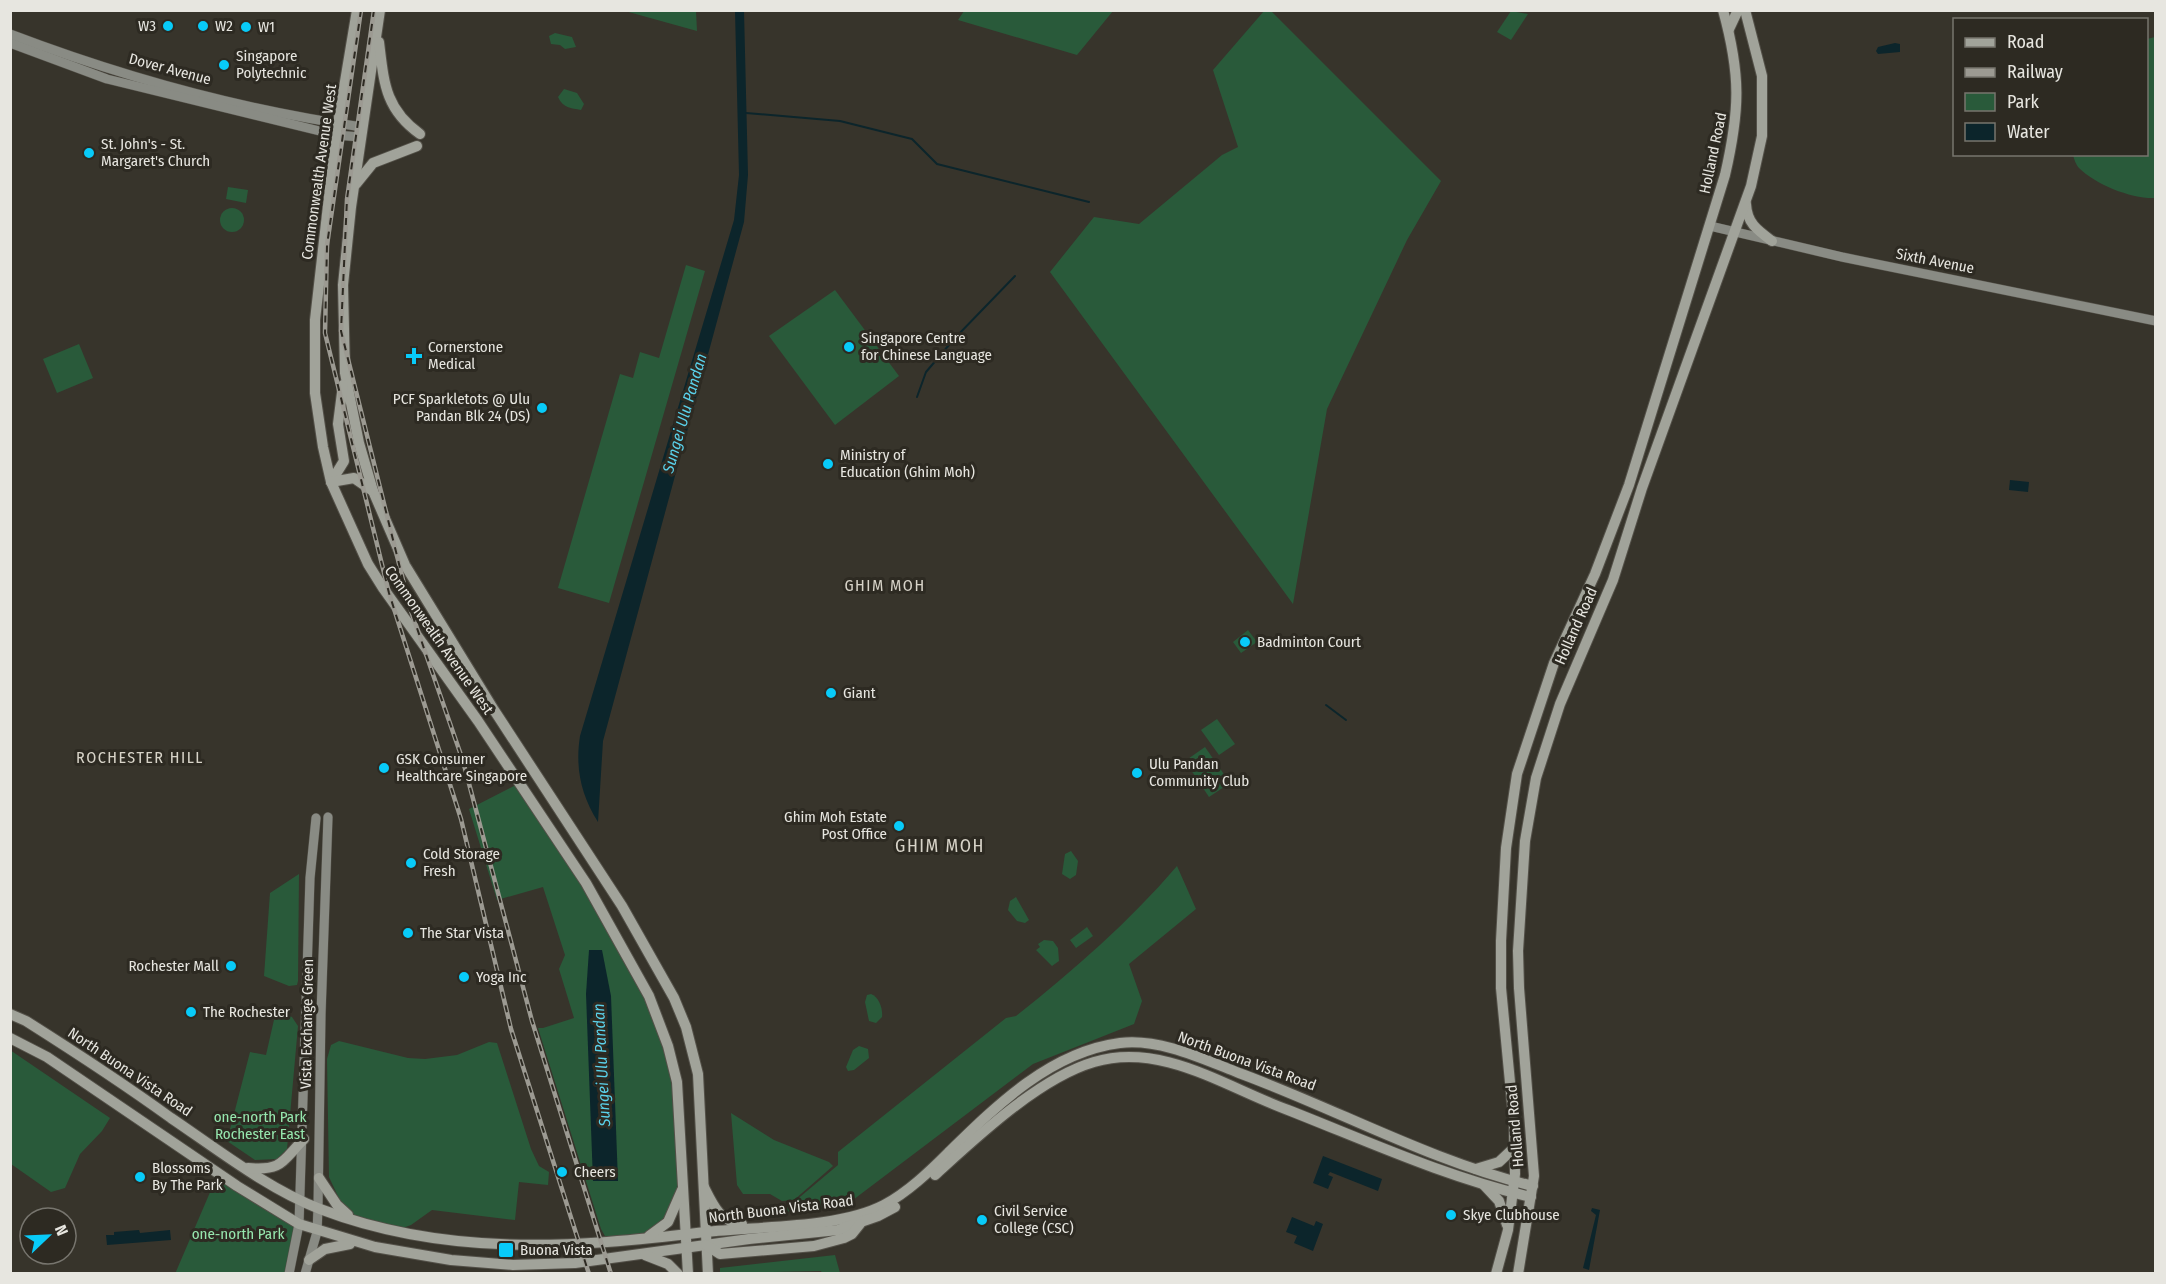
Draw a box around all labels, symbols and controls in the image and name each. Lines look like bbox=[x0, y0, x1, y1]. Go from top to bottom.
place label: W3 bbox=[138, 17, 156, 35]
place label: W2 bbox=[215, 17, 233, 35]
place label: W1 bbox=[258, 18, 275, 36]
legend bbox=[1953, 18, 2148, 156]
marker: W3 bbox=[161, 19, 175, 33]
marker: W2 bbox=[196, 19, 210, 33]
marker: W1 bbox=[239, 20, 253, 34]
text: Road bbox=[2007, 31, 2044, 53]
place label: Singapore Polytechnic bbox=[236, 47, 307, 82]
street label: Dover Avenue bbox=[127, 49, 213, 89]
marker: Singapore Polytechnic bbox=[217, 58, 231, 72]
text: Railway bbox=[2007, 61, 2063, 83]
street label: Commonwealth Avenue West bbox=[298, 83, 340, 261]
text: Park bbox=[2007, 91, 2040, 113]
street label: Holland Road bbox=[1696, 111, 1730, 195]
text: Water bbox=[2007, 121, 2050, 143]
place label: St. John's - St. Margaret's Church bbox=[101, 135, 210, 170]
marker: St. John's - St. Margaret's Church bbox=[82, 146, 96, 160]
street label: Sixth Avenue bbox=[1894, 245, 1976, 277]
place label: Singapore Centre for Chinese Language bbox=[861, 329, 992, 364]
place label: Cornerstone Medical bbox=[428, 338, 503, 373]
marker: Singapore Centre for Chinese Language bbox=[842, 340, 856, 354]
marker: Cornerstone Medical bbox=[405, 347, 423, 365]
water label: Sungei Ulu Pandan bbox=[658, 351, 711, 476]
place label: PCF Sparkletots @ Ulu Pandan Blk 24 (DS) bbox=[393, 390, 530, 425]
marker: PCF Sparkletots @ Ulu Pandan Blk 24 (DS) bbox=[535, 401, 549, 415]
place label: Ministry of Education (Ghim Moh) bbox=[840, 446, 975, 481]
marker: Ministry of Education (Ghim Moh) bbox=[821, 457, 835, 471]
street label: Commonwealth Avenue West bbox=[381, 562, 497, 718]
district label: GHIM MOH bbox=[844, 576, 926, 595]
street label: Holland Road bbox=[1551, 585, 1601, 667]
place label: Badminton Court bbox=[1257, 633, 1361, 651]
marker: Badminton Court bbox=[1238, 635, 1252, 649]
place label: Giant bbox=[843, 684, 876, 702]
marker: Giant bbox=[824, 686, 838, 700]
district label: ROCHESTER HILL bbox=[76, 748, 204, 767]
place label: GSK Consumer Healthcare Singapore bbox=[396, 750, 527, 785]
place label: Ulu Pandan Community Club bbox=[1149, 755, 1249, 790]
marker: GSK Consumer Healthcare Singapore bbox=[377, 761, 391, 775]
marker: Ulu Pandan Community Club bbox=[1130, 766, 1144, 780]
place label: Ghim Moh Estate Post Office bbox=[784, 808, 887, 843]
marker: Ghim Moh Estate Post Office bbox=[892, 819, 906, 833]
district label: GHIM MOH bbox=[895, 835, 985, 857]
place label: Cold Storage Fresh bbox=[423, 845, 500, 880]
marker: Cold Storage Fresh bbox=[404, 856, 418, 870]
place label: The Star Vista bbox=[420, 924, 504, 942]
marker: The Star Vista bbox=[401, 926, 415, 940]
place label: Rochester Mall bbox=[128, 957, 219, 975]
marker: Rochester Mall bbox=[224, 959, 238, 973]
street label: Vista Exchange Green bbox=[297, 959, 317, 1089]
place label: Yoga Inc bbox=[476, 968, 527, 986]
marker: Yoga Inc bbox=[457, 970, 471, 984]
place label: The Rochester bbox=[203, 1003, 291, 1021]
water label: Sungei Ulu Pandan bbox=[589, 1003, 614, 1128]
marker: The Rochester bbox=[184, 1005, 198, 1019]
street label: North Buona Vista Road bbox=[64, 1024, 196, 1120]
street label: North Buona Vista Road bbox=[1175, 1028, 1319, 1094]
street label: Holland Road bbox=[1502, 1084, 1528, 1168]
park label: one-north Park Rochester East bbox=[214, 1108, 306, 1143]
place label: Blossoms By The Park bbox=[152, 1159, 223, 1194]
place label: Cheers bbox=[574, 1163, 616, 1181]
marker: Cheers bbox=[555, 1165, 569, 1179]
marker: Blossoms By The Park bbox=[133, 1170, 147, 1184]
street label: North Buona Vista Road bbox=[708, 1191, 854, 1227]
place label: Civil Service College (CSC) bbox=[994, 1202, 1074, 1237]
north arrow bbox=[18, 1206, 78, 1266]
place label: Skye Clubhouse bbox=[1463, 1206, 1560, 1224]
marker: Skye Clubhouse bbox=[1444, 1208, 1458, 1222]
marker: Civil Service College (CSC) bbox=[975, 1213, 989, 1227]
text: N bbox=[51, 1222, 72, 1238]
park label: one-north Park bbox=[192, 1225, 284, 1243]
marker: Buona Vista bbox=[497, 1241, 515, 1259]
place label: Buona Vista bbox=[520, 1241, 593, 1259]

